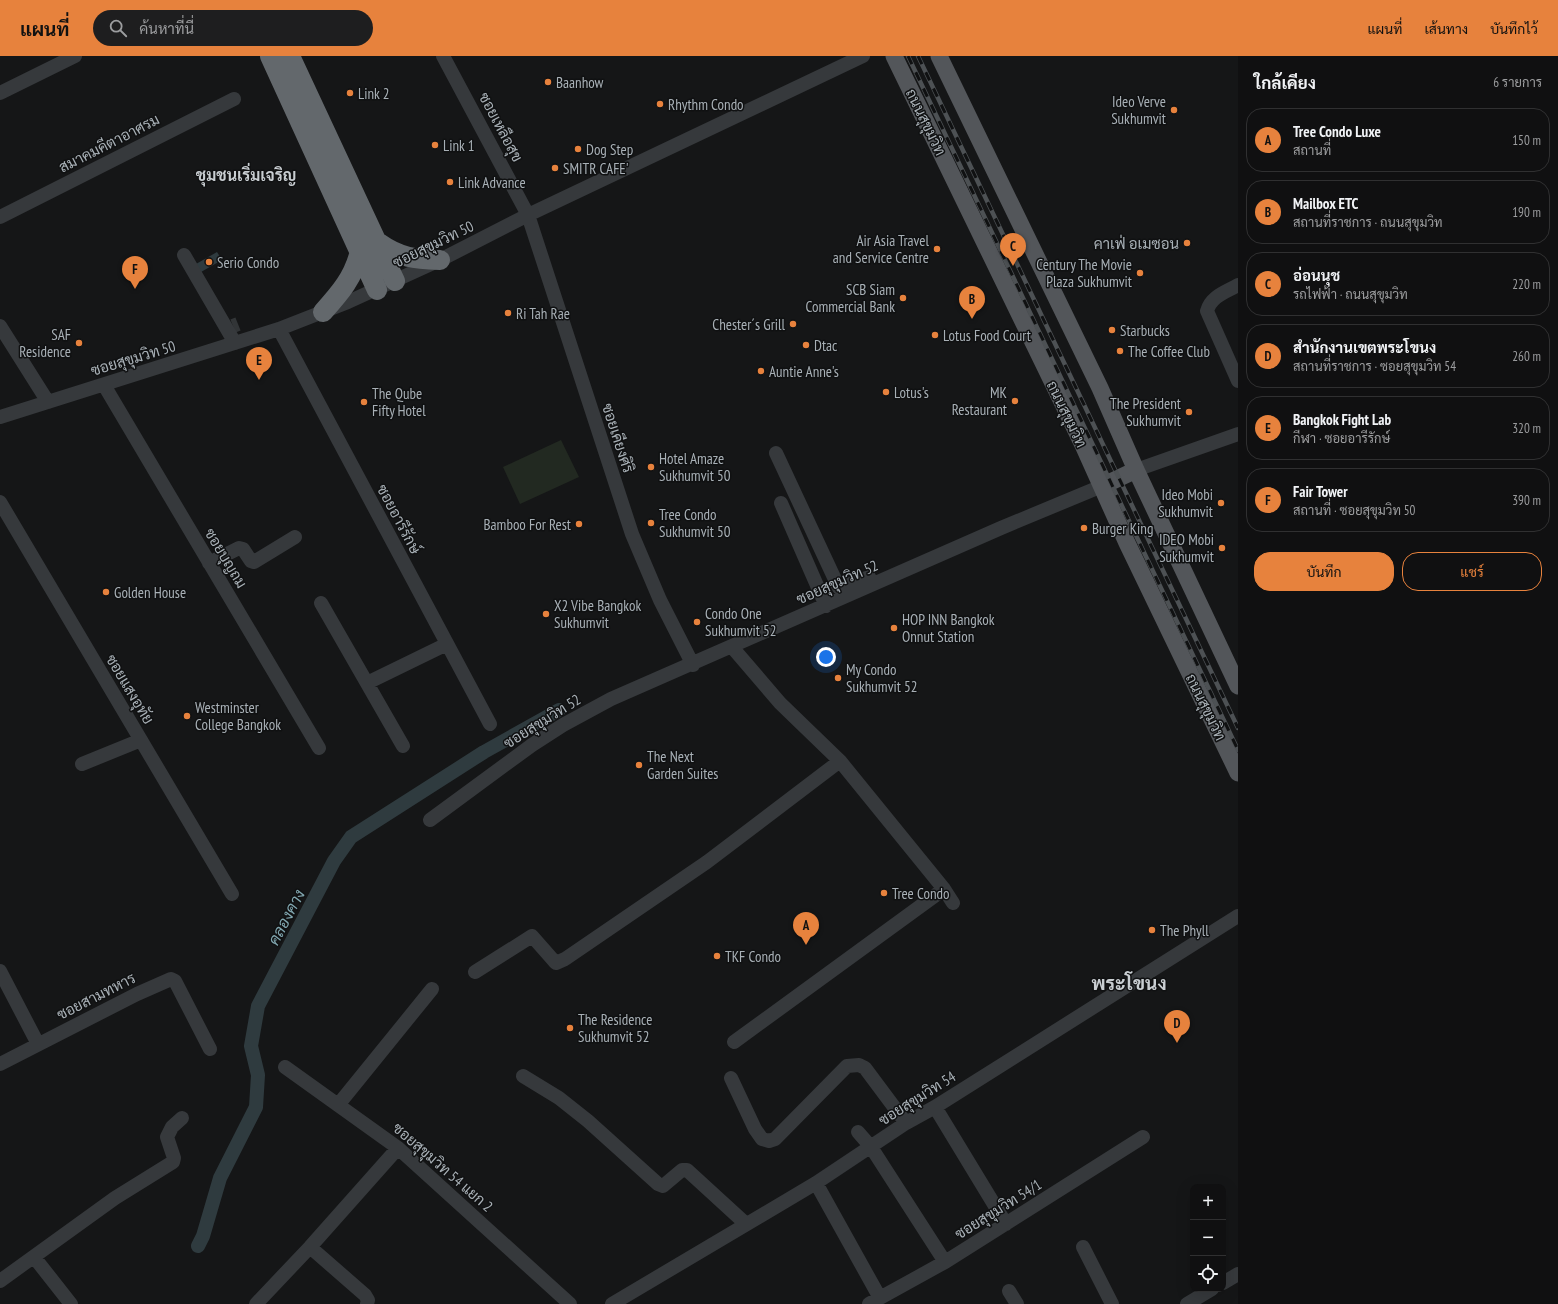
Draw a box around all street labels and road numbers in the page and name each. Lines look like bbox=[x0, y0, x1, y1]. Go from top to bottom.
street label: ถนนสุขุมวิท bbox=[900, 85, 950, 159]
street label: ซอยเหลือสุข bbox=[473, 89, 527, 166]
street label: สมาคมคีตาอาศรม bbox=[55, 109, 163, 177]
street label: ซอยสุขุมวิท 50 bbox=[389, 216, 478, 274]
street label: ซอยสุขุมวิท 50 bbox=[88, 336, 179, 382]
street label: ถนนสุขุมวิท bbox=[1041, 377, 1091, 451]
street label: ซอยเคียงศิริ bbox=[598, 401, 638, 475]
street label: ซอยอารีรักษ์ bbox=[373, 481, 426, 558]
street label: ซอยบุญถม bbox=[199, 525, 251, 593]
street label: ซอยสุขุมวิท 52 bbox=[793, 555, 882, 610]
street label: ซอยแสงอุทัย bbox=[100, 651, 158, 728]
street label: ถนนสุขุมวิท bbox=[1180, 670, 1230, 744]
street label: ซอยสุขุมวิท 52 bbox=[500, 690, 585, 754]
street label: ซอยสามทหาร bbox=[53, 968, 139, 1024]
street label: ซอยสุขุมวิท 54 bbox=[875, 1067, 960, 1131]
street label: ซอยสุขุมวิท 54 แยก 2 bbox=[388, 1118, 497, 1217]
street label: ซอยสุขุมวิท 54/1 bbox=[951, 1175, 1046, 1245]

